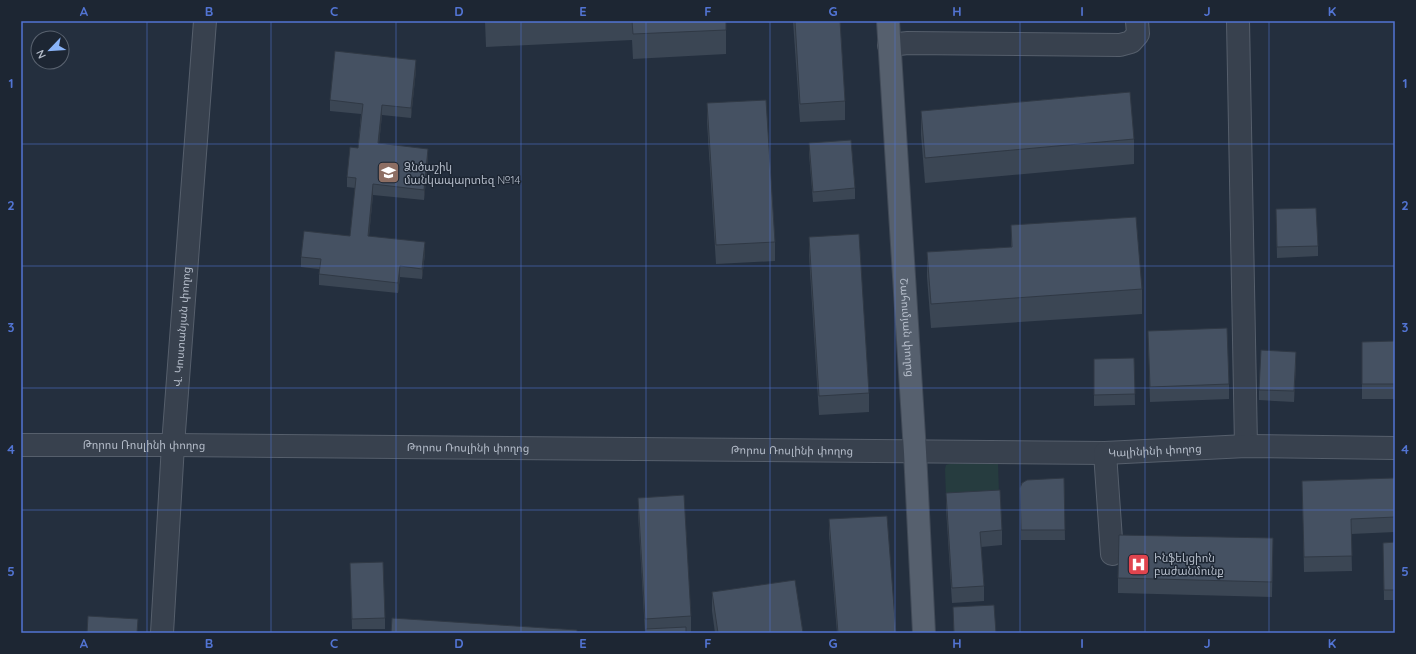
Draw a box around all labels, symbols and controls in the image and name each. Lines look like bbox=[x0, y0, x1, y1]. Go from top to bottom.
text: A bbox=[80, 3, 89, 19]
text: B bbox=[205, 3, 213, 19]
text: C bbox=[330, 3, 338, 19]
text: D bbox=[454, 3, 464, 19]
text: E bbox=[579, 3, 587, 19]
text: F bbox=[704, 3, 712, 19]
text: G bbox=[828, 3, 838, 19]
text: H bbox=[952, 3, 962, 19]
text: I bbox=[1080, 3, 1084, 19]
text: J bbox=[1203, 3, 1211, 19]
text: K bbox=[1328, 3, 1337, 19]
north arrow bbox=[30, 30, 70, 70]
text: N bbox=[33, 48, 49, 61]
text: 1 bbox=[8, 75, 14, 91]
text: 1 bbox=[1402, 75, 1408, 91]
school or university icon: Ձնծաշիկ մանկապարտեզ №14 bbox=[375, 160, 401, 186]
place label: Ձնծաշիկ մանկապարտեզ №14 bbox=[404, 160, 520, 187]
text: 2 bbox=[7, 197, 15, 213]
text: 2 bbox=[1401, 197, 1409, 213]
street label: Վ. Կոստանյան փողոց bbox=[170, 266, 193, 387]
street label: Շահումյան փողոց bbox=[897, 278, 917, 377]
text: 3 bbox=[8, 319, 15, 335]
text: 3 bbox=[1402, 319, 1409, 335]
street label: Թորոս Ռոսլինի փողոց bbox=[83, 438, 205, 452]
street label: Թորոս Ռոսլինի փողոց bbox=[407, 440, 529, 455]
text: 4 bbox=[7, 441, 15, 457]
street label: Կալինինի փողոց bbox=[1108, 441, 1202, 460]
text: 4 bbox=[1401, 441, 1409, 457]
street label: Թորոս Ռոսլինի փողոց bbox=[731, 443, 853, 458]
hospital icon: Ինֆեկցիոն բաժանմունք bbox=[1126, 551, 1152, 577]
place label: Ինֆեկցիոն բաժանմունք bbox=[1154, 551, 1224, 578]
text: 5 bbox=[7, 563, 15, 579]
text: 5 bbox=[1401, 563, 1409, 579]
text: A bbox=[80, 635, 89, 651]
text: B bbox=[205, 635, 213, 651]
text: C bbox=[330, 635, 338, 651]
text: D bbox=[454, 635, 464, 651]
text: E bbox=[579, 635, 587, 651]
text: F bbox=[704, 635, 712, 651]
text: G bbox=[828, 635, 838, 651]
text: H bbox=[952, 635, 962, 651]
text: I bbox=[1080, 635, 1084, 651]
text: J bbox=[1203, 635, 1211, 651]
text: K bbox=[1328, 635, 1337, 651]

